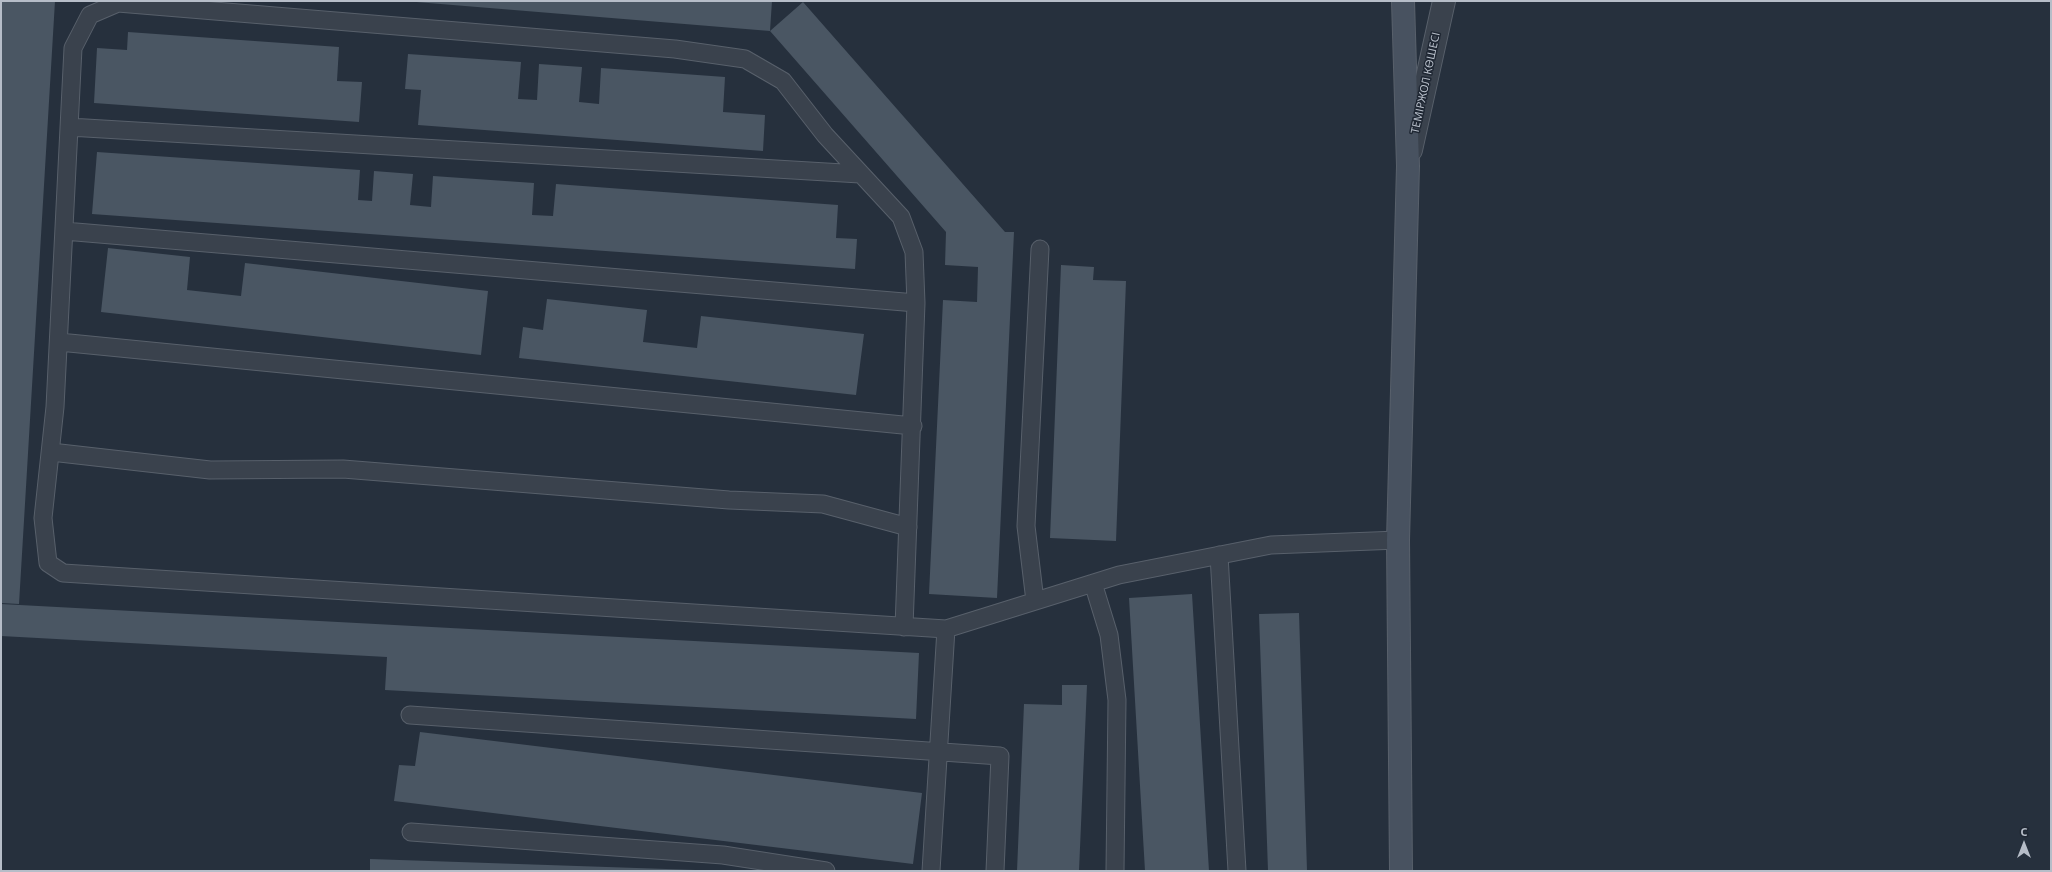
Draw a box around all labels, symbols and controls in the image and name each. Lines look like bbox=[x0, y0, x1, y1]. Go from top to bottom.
street label: ТЕМІРЖОЛ КӨШЕСІ bbox=[1409, 31, 1443, 135]
north arrow bbox=[2004, 824, 2044, 864]
text: С bbox=[2020, 824, 2028, 839]

